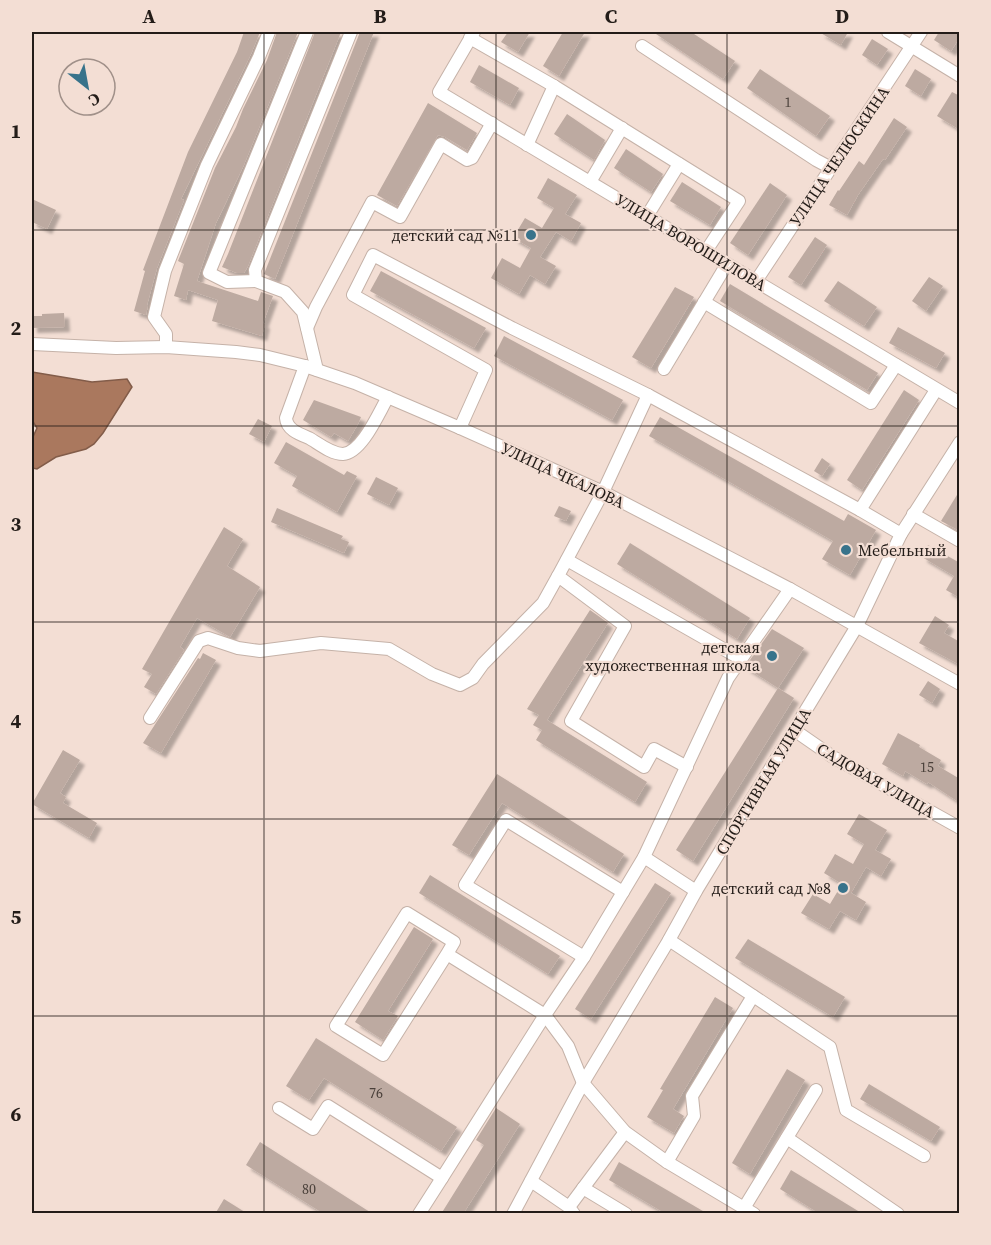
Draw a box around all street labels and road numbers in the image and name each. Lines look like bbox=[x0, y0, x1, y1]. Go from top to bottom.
street label: УЛИЦА ЧЕЛЮСКИНА bbox=[784, 81, 894, 230]
street label: УЛИЦА ВОРОШИЛОВА bbox=[611, 188, 771, 296]
street label: УЛИЦА ЧКАЛОВА bbox=[498, 437, 629, 513]
street label: СПОРТИВНАЯ УЛИЦА bbox=[710, 703, 816, 859]
street label: САДОВАЯ УЛИЦА bbox=[813, 737, 939, 823]

